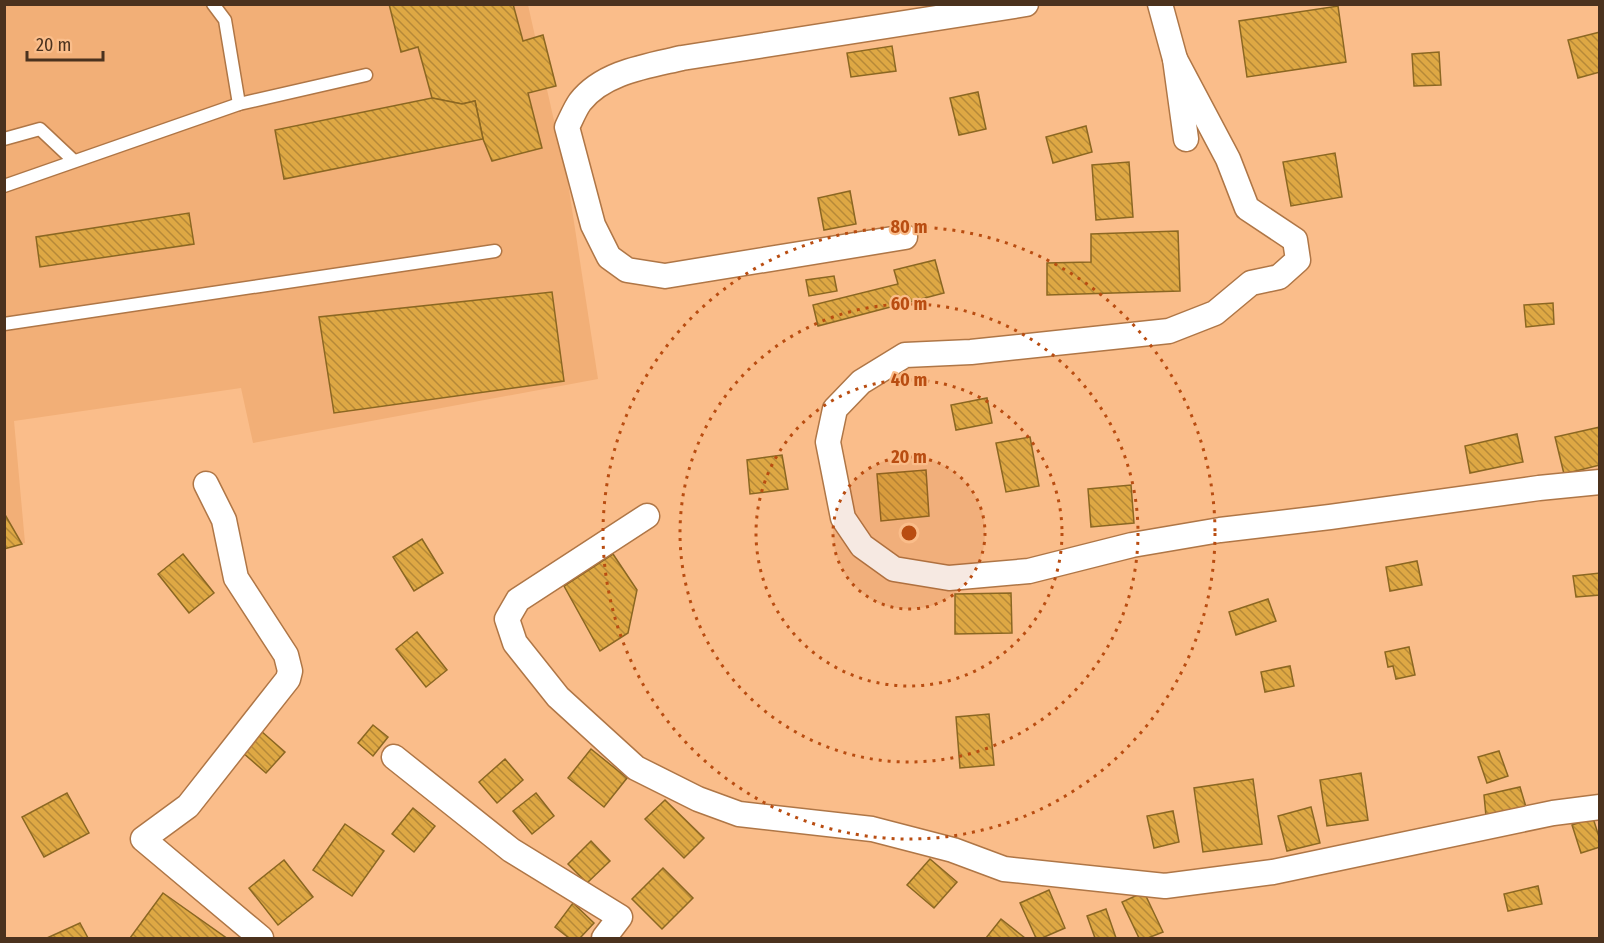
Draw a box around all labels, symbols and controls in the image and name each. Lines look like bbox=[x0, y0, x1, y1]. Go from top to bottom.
scale bar bbox=[27, 24, 104, 62]
text: 20 m bbox=[36, 34, 71, 56]
text: 80 m bbox=[891, 216, 927, 238]
text: 60 m bbox=[891, 293, 927, 315]
text: 40 m bbox=[891, 369, 927, 391]
text: 20 m bbox=[890, 446, 927, 468]
centre of rings bbox=[899, 523, 919, 543]

